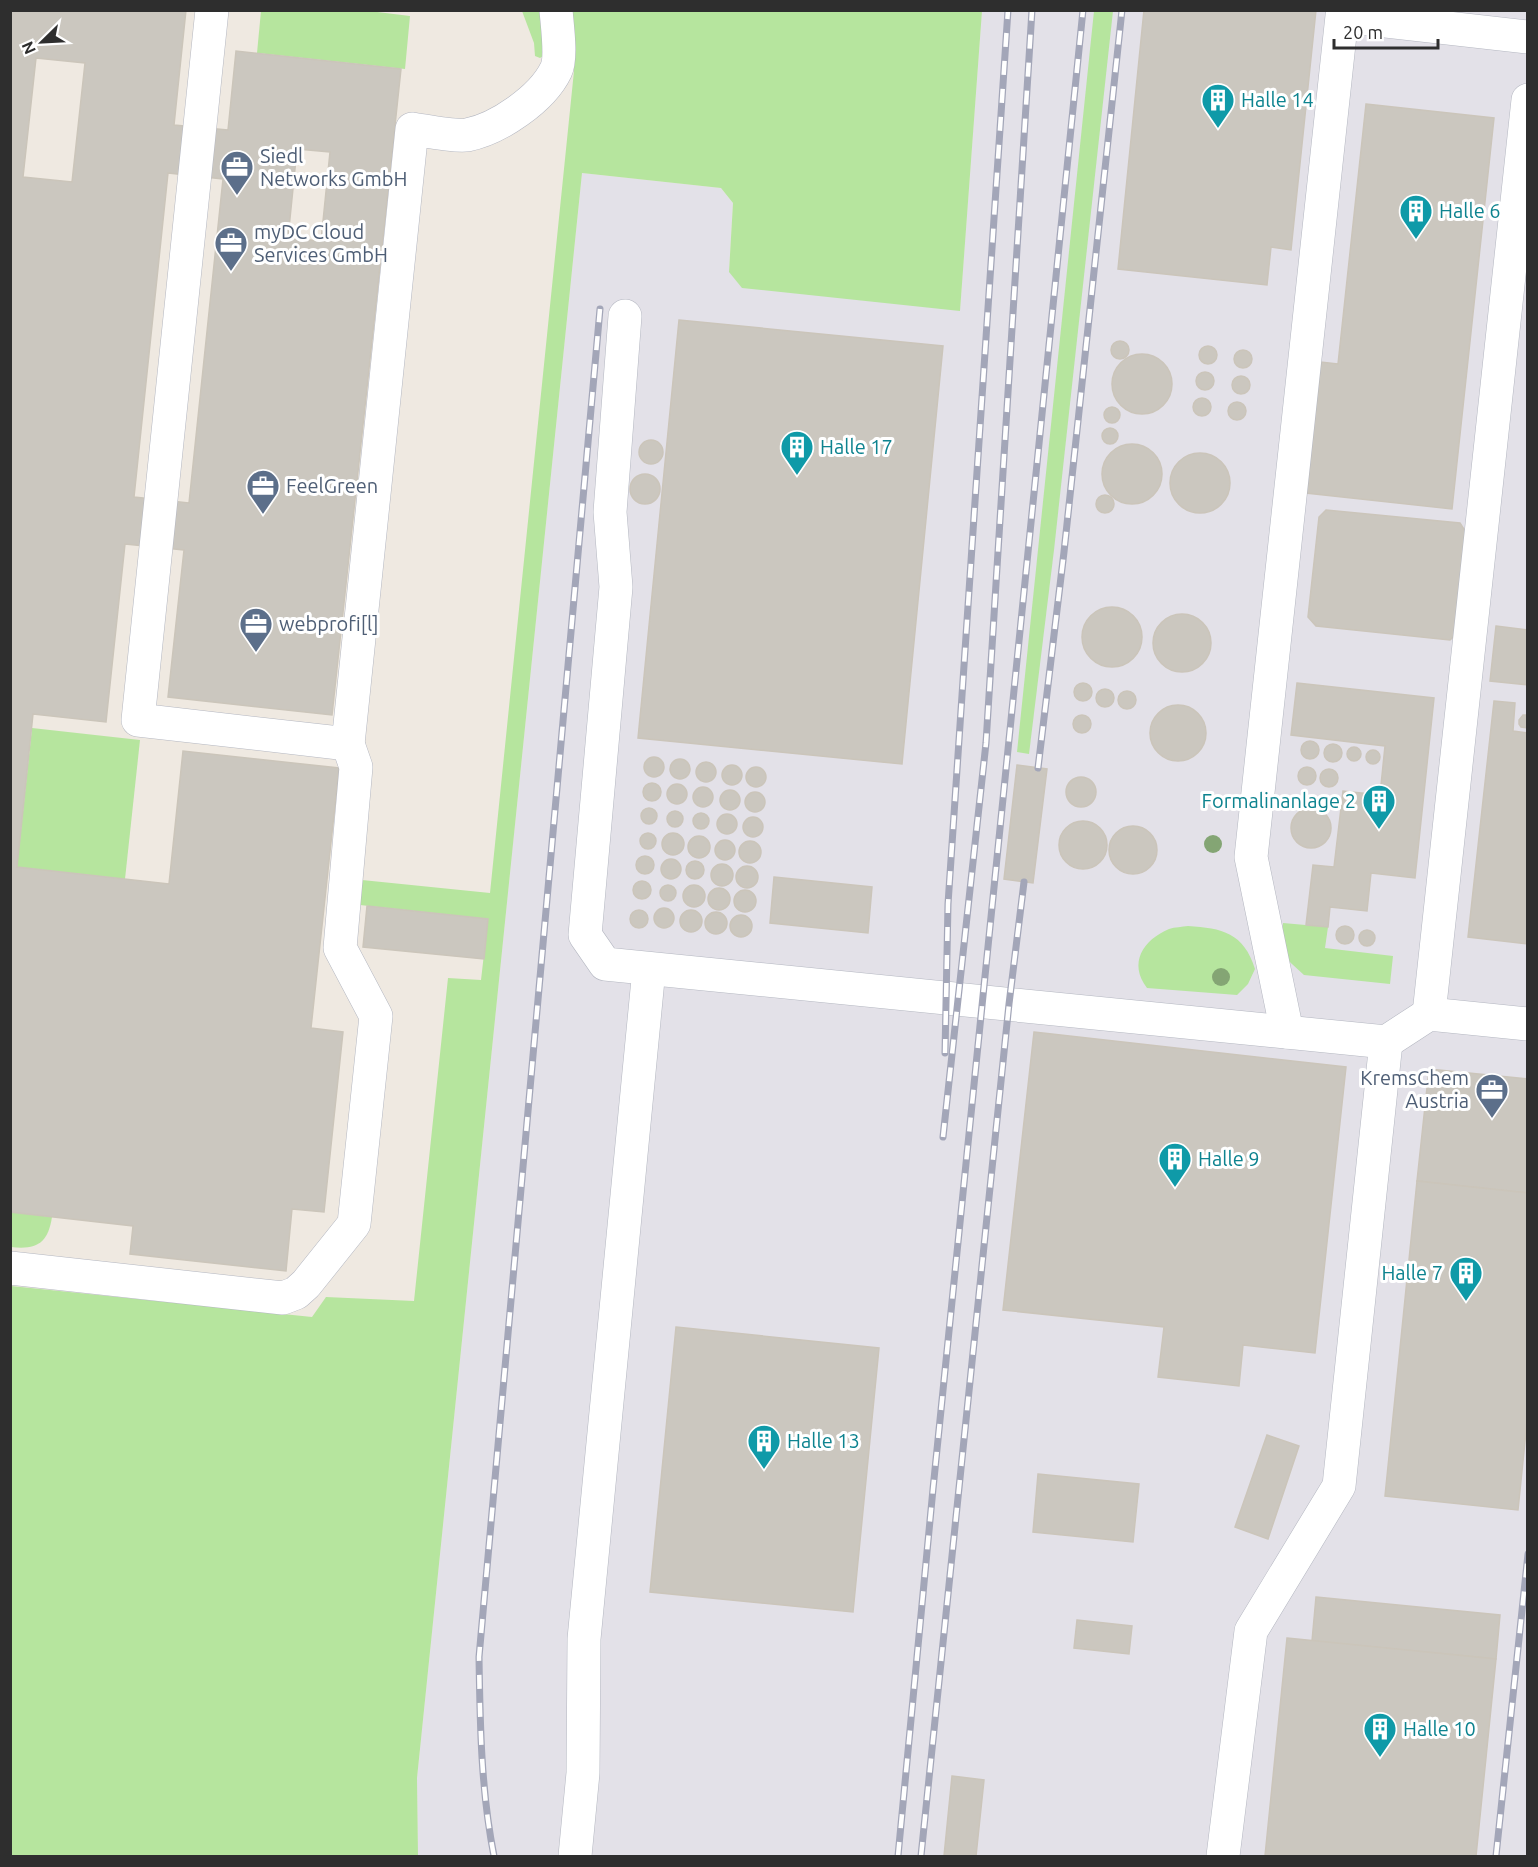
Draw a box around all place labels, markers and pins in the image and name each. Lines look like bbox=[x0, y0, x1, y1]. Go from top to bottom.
building icon: Halle 14 bbox=[1200, 82, 1236, 129]
place label: Halle 14 bbox=[1241, 88, 1314, 111]
place label: Siedl Networks GmbH bbox=[260, 144, 408, 190]
office icon: Siedl Networks GmbH bbox=[219, 149, 255, 196]
building icon: Halle 6 bbox=[1398, 193, 1434, 240]
place label: Halle 6 bbox=[1439, 199, 1501, 222]
place label: myDC Cloud Services GmbH bbox=[254, 220, 388, 266]
office icon: myDC Cloud Services GmbH bbox=[213, 225, 249, 272]
building icon: Halle 17 bbox=[779, 429, 815, 476]
place label: Halle 17 bbox=[820, 435, 893, 458]
office icon: FeelGreen bbox=[245, 468, 281, 515]
place label: FeelGreen bbox=[286, 474, 378, 497]
office icon: webprofi[l] bbox=[238, 606, 274, 653]
place label: webprofi[l] bbox=[279, 612, 379, 635]
building icon: Formalinanlage 2 bbox=[1361, 783, 1397, 830]
place label: Formalinanlage 2 bbox=[1202, 789, 1356, 812]
place label: KremsChem Austria bbox=[1360, 1066, 1469, 1112]
office icon: KremsChem Austria bbox=[1474, 1072, 1510, 1119]
building icon: Halle 9 bbox=[1157, 1141, 1193, 1188]
place label: Halle 9 bbox=[1198, 1147, 1260, 1170]
building icon: Halle 7 bbox=[1448, 1255, 1484, 1302]
place label: Halle 7 bbox=[1381, 1261, 1443, 1284]
building icon: Halle 13 bbox=[746, 1423, 782, 1470]
place label: Halle 13 bbox=[787, 1429, 860, 1452]
building icon: Halle 10 bbox=[1362, 1711, 1398, 1758]
place label: Halle 10 bbox=[1403, 1717, 1476, 1740]

